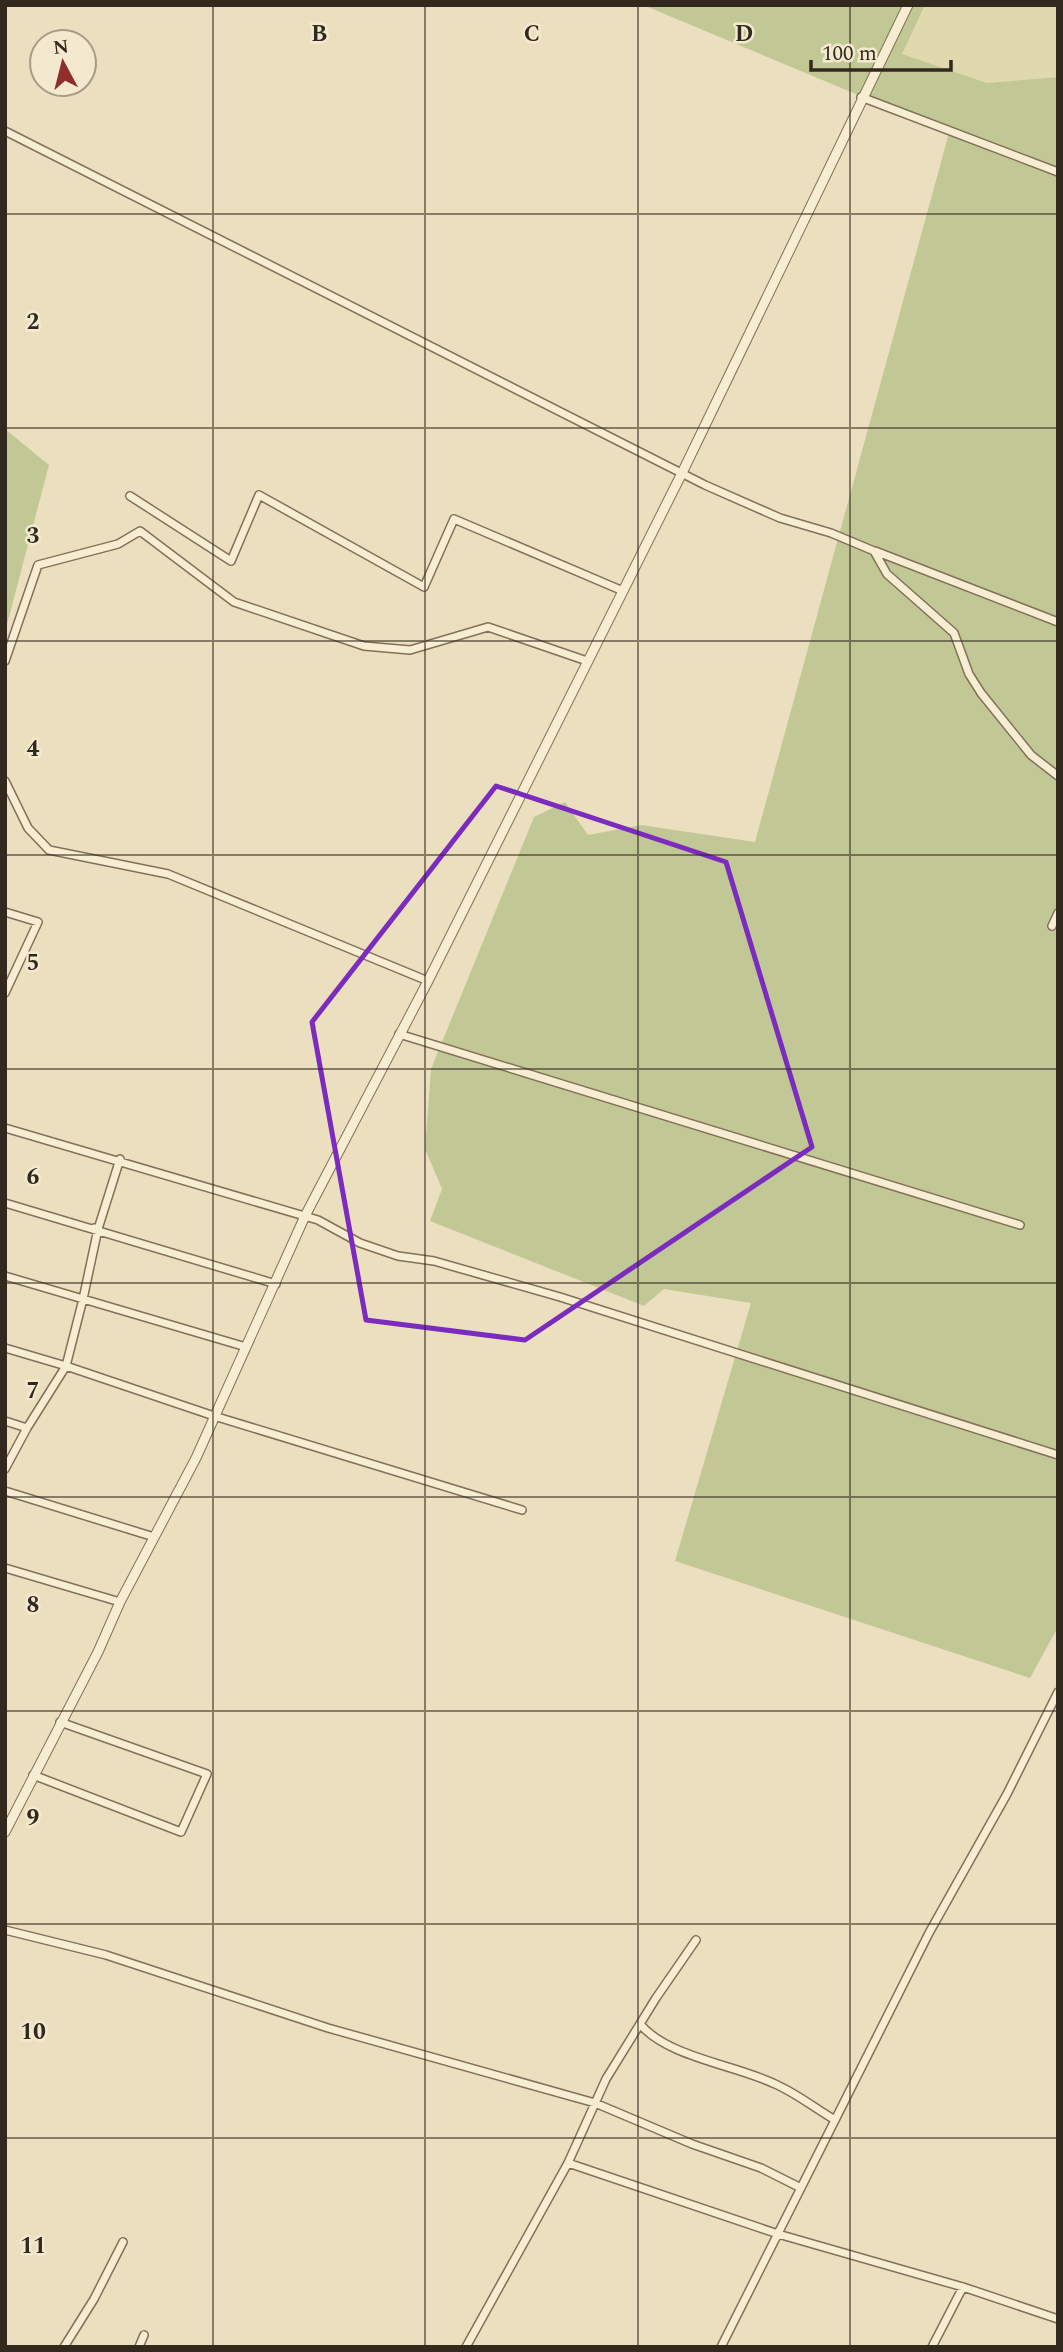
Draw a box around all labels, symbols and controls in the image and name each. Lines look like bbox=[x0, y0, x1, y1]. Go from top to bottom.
text: B bbox=[311, 17, 327, 52]
text: C bbox=[524, 17, 540, 52]
text: D bbox=[735, 17, 753, 52]
north arrow bbox=[28, 28, 98, 98]
scale bar bbox=[811, 28, 951, 72]
text: N bbox=[52, 32, 71, 63]
text: 100 m bbox=[822, 38, 877, 70]
text: 2 bbox=[27, 305, 40, 340]
text: 3 bbox=[27, 519, 40, 554]
text: 4 bbox=[27, 732, 40, 767]
text: 5 bbox=[27, 946, 39, 981]
text: 6 bbox=[27, 1160, 40, 1195]
text: 7 bbox=[27, 1374, 39, 1409]
text: 8 bbox=[27, 1588, 39, 1623]
text: 9 bbox=[27, 1801, 40, 1836]
text: 10 bbox=[20, 2015, 46, 2050]
text: 11 bbox=[20, 2229, 46, 2264]

